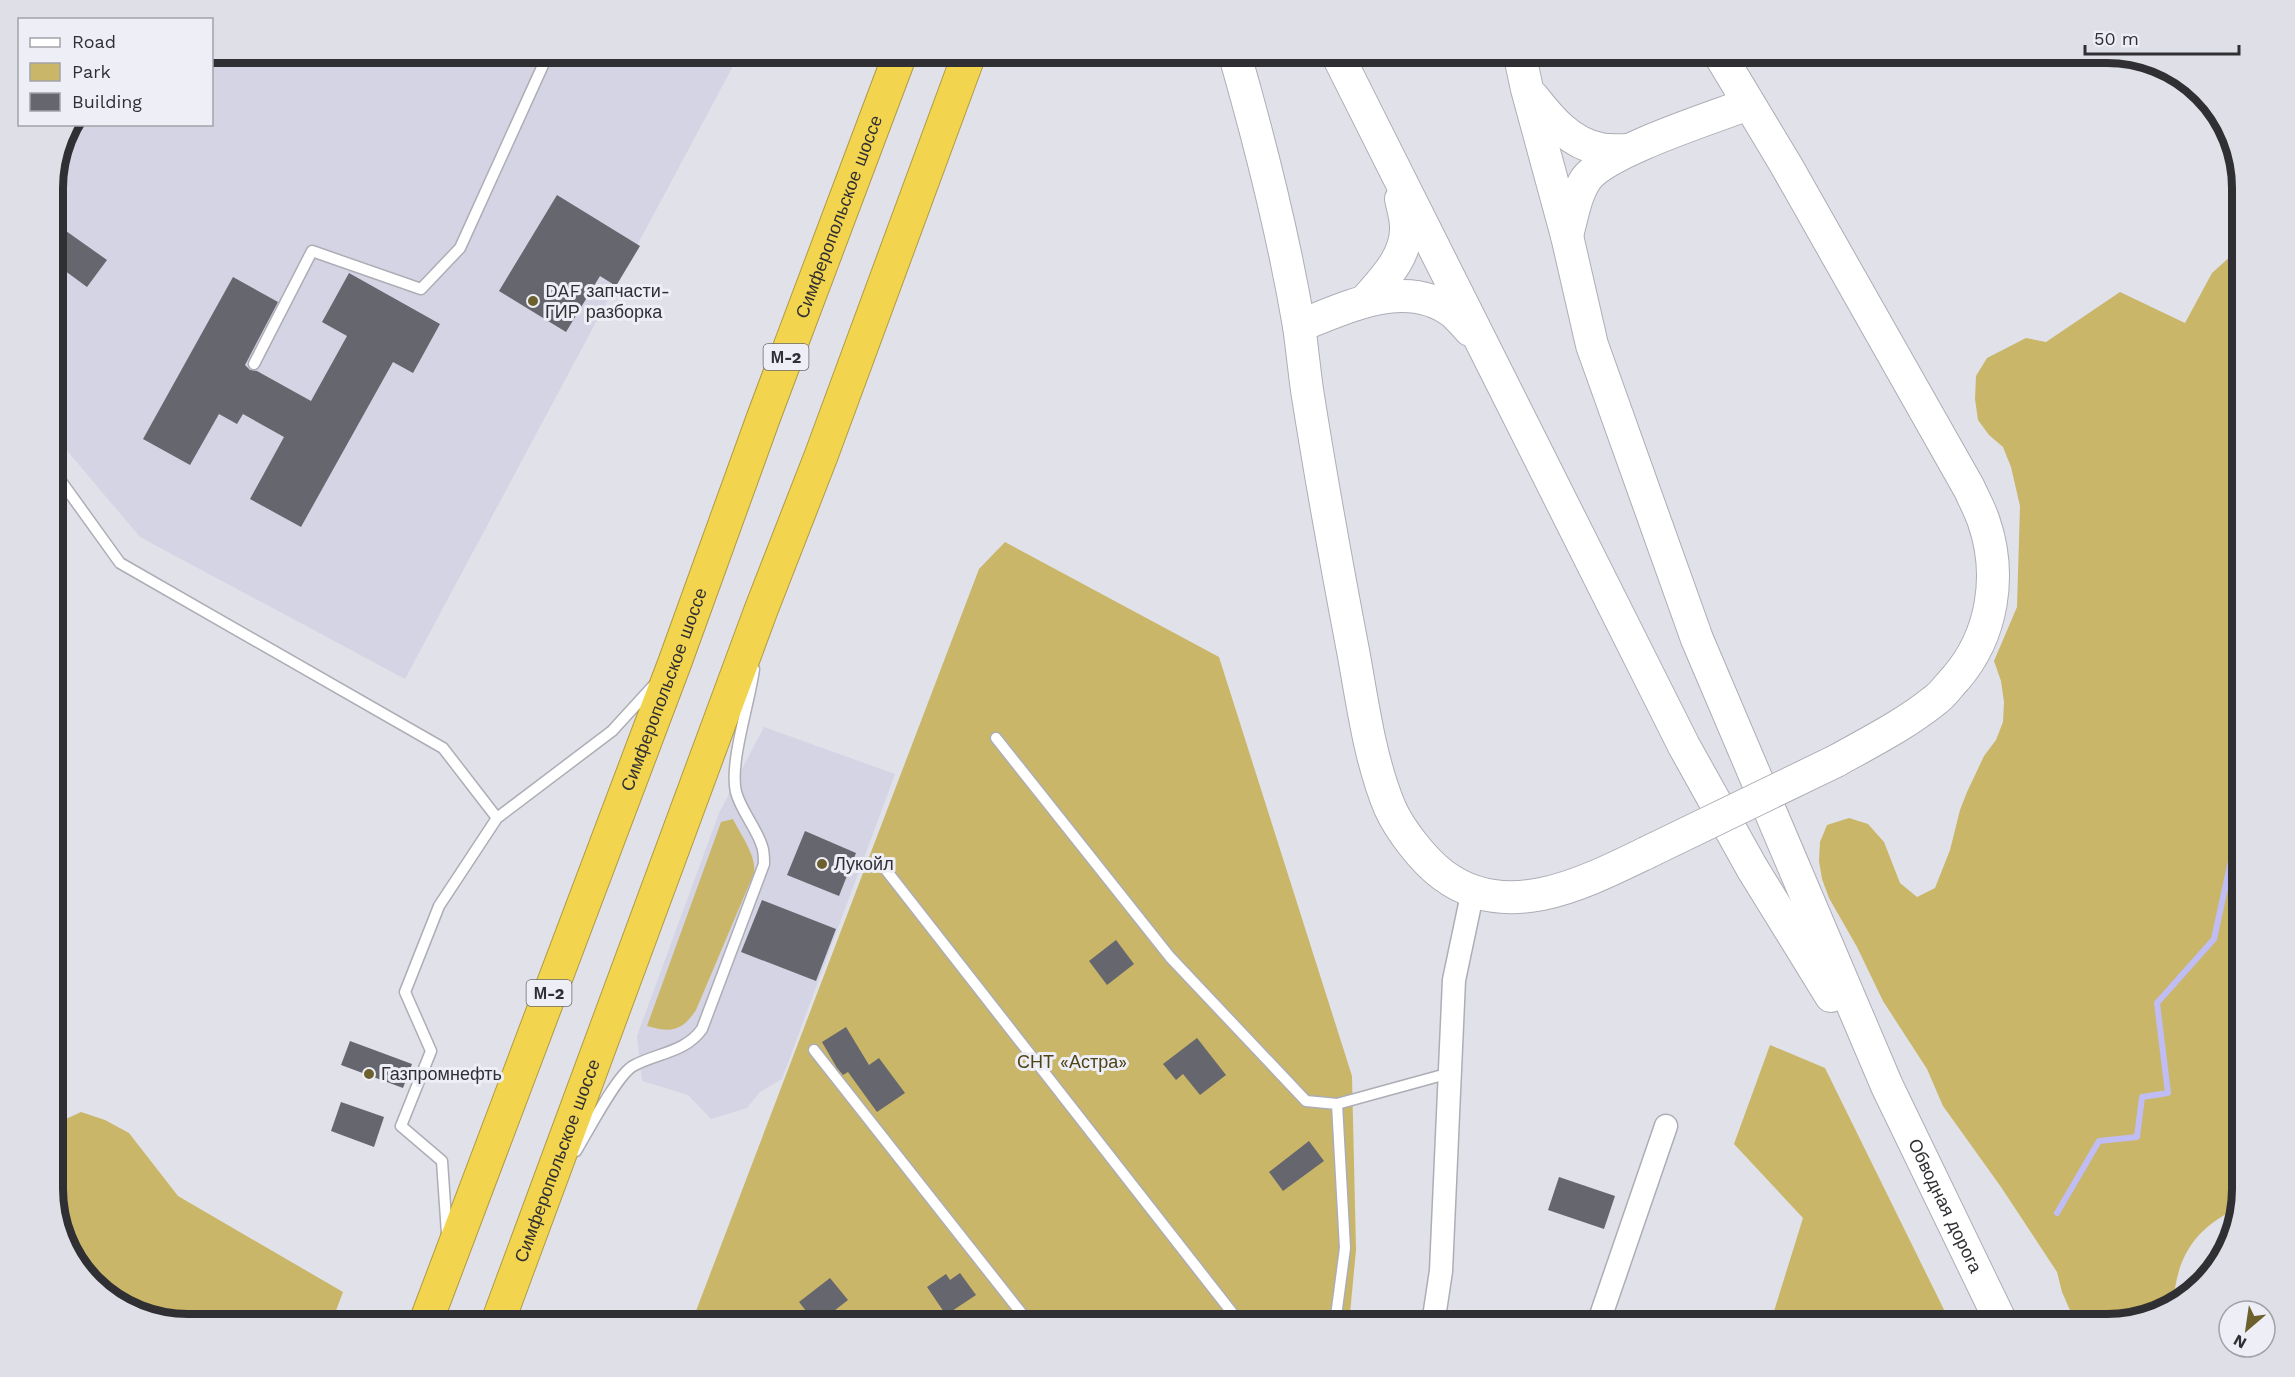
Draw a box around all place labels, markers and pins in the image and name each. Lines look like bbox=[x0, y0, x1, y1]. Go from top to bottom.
place label: DAF запчасти- ГИР разборка bbox=[545, 280, 670, 322]
marker: DAF запчасти- ГИР разборка bbox=[526, 294, 540, 308]
place label: Лукойл bbox=[834, 853, 894, 874]
marker: Лукойл bbox=[815, 857, 829, 871]
place label: Газпромнефть bbox=[381, 1063, 502, 1084]
marker: Газпромнефть bbox=[362, 1067, 376, 1081]

